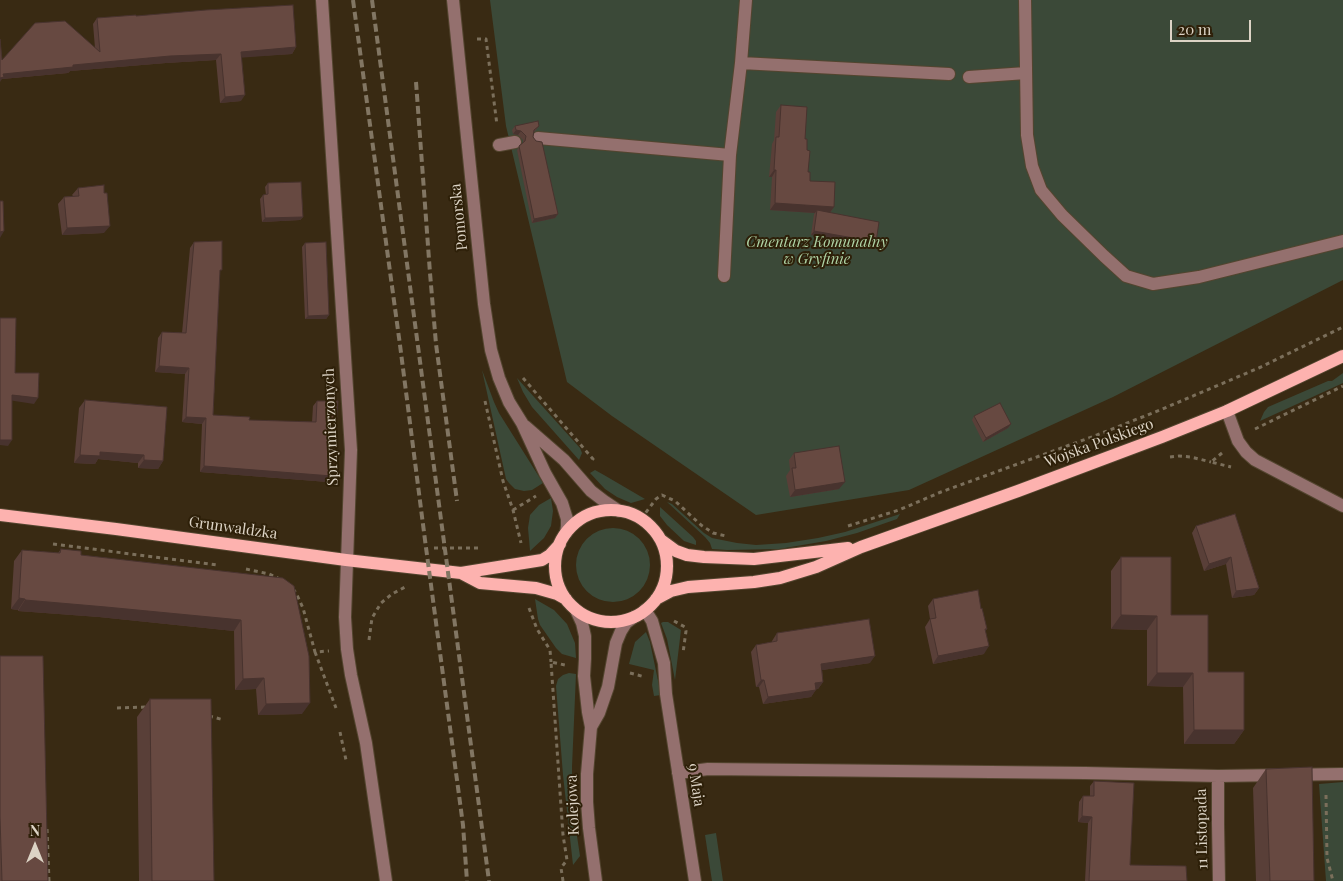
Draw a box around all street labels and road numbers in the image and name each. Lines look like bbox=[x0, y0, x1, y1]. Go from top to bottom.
street label: Pomorska bbox=[447, 183, 471, 251]
street label: Sprzymierzonych bbox=[320, 368, 342, 486]
street label: Wojska Polskiego bbox=[1042, 415, 1156, 471]
street label: Grunwaldzka bbox=[188, 513, 278, 543]
street label: 9 Maja bbox=[684, 762, 708, 808]
street label: Kolejowa bbox=[563, 774, 583, 836]
street label: 11 Listopada bbox=[1192, 789, 1212, 869]

